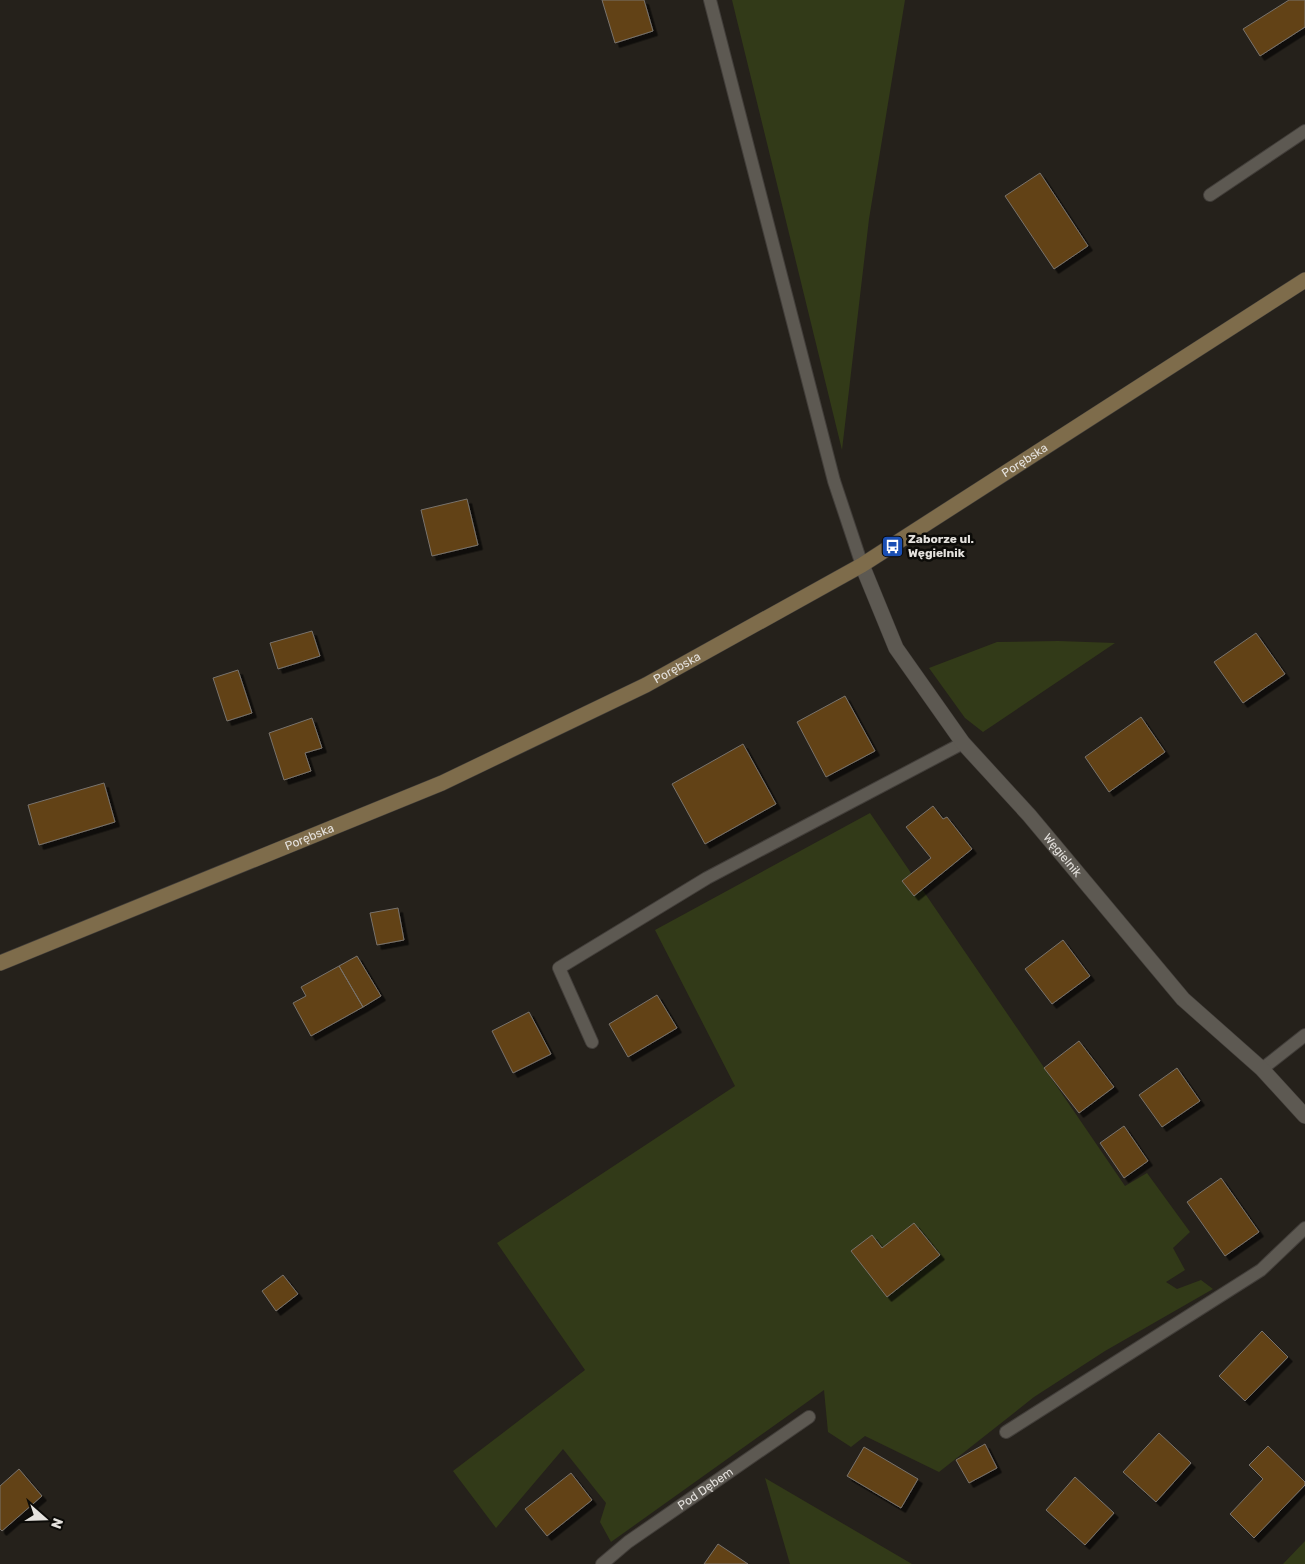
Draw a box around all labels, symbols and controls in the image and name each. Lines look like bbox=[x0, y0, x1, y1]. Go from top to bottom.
street label: Porębska bbox=[999, 441, 1050, 480]
place label: Zaborze ul. Węgielnik bbox=[908, 532, 974, 560]
bus stop icon: Zaborze ul. Węgielnik bbox=[880, 534, 904, 558]
street label: Porębska bbox=[651, 649, 703, 686]
street label: Porębska bbox=[283, 821, 336, 853]
street label: Węgielnik bbox=[1040, 831, 1085, 880]
street label: Pod Dębem bbox=[675, 1465, 736, 1513]
north arrow bbox=[20, 1494, 70, 1544]
text: N bbox=[47, 1516, 66, 1531]

